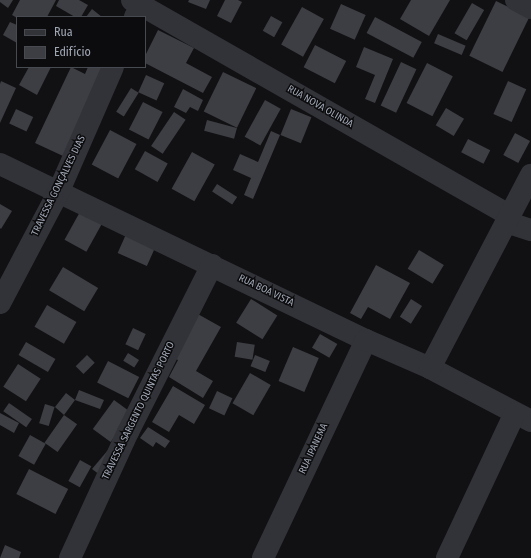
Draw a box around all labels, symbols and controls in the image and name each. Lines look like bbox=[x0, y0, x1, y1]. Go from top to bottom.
legend bbox=[16, 16, 146, 68]
text: Rua bbox=[54, 25, 73, 39]
text: Edifício bbox=[54, 45, 91, 59]
street label: RUA NOVA OLINDA bbox=[285, 83, 355, 131]
street label: TRAVESSA GONÇALVES DIAS bbox=[29, 134, 89, 238]
street label: RUA BOA VISTA bbox=[236, 272, 296, 310]
street label: TRAVESSA SARGENTO QUINTAS PORTO bbox=[100, 340, 178, 482]
street label: RUA IPANEMA bbox=[297, 422, 331, 476]

